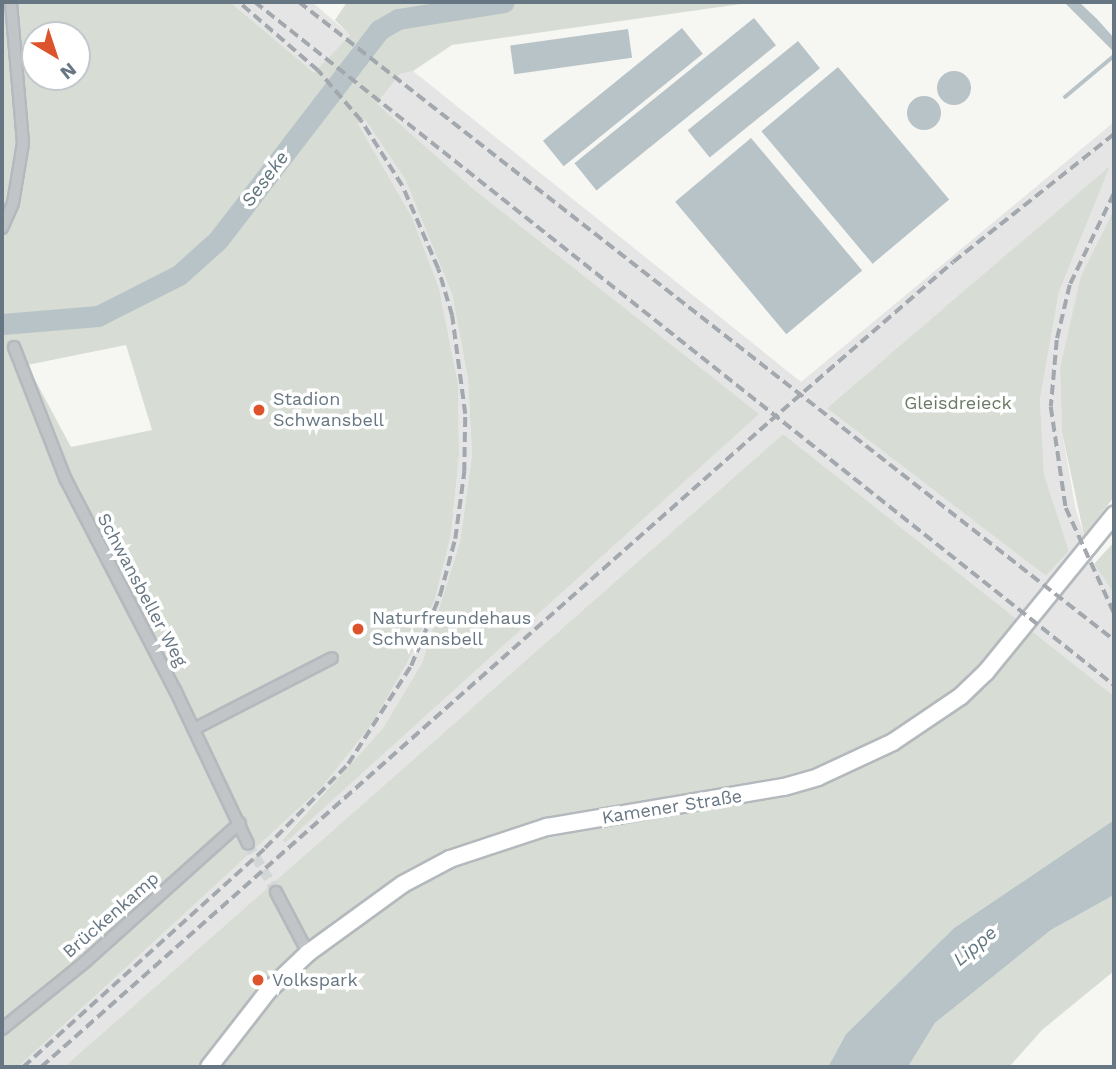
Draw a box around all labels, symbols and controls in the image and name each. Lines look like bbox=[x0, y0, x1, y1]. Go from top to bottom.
north arrow bbox=[21, 21, 91, 91]
text: N bbox=[56, 58, 81, 85]
water label: Seseke bbox=[237, 147, 293, 211]
place label: Stadion Schwansbell bbox=[273, 389, 384, 432]
park label: Gleisdreieck bbox=[904, 392, 1012, 414]
marker: Stadion Schwansbell bbox=[251, 402, 267, 418]
street label: Schwansbeller Weg bbox=[92, 509, 192, 671]
place label: Naturfreundehaus Schwansbell bbox=[372, 608, 531, 650]
marker: Naturfreundehaus Schwansbell bbox=[350, 621, 366, 637]
street label: Kamener Straße bbox=[600, 785, 744, 829]
street label: Brückenkamp bbox=[59, 867, 163, 963]
water label: Lippe bbox=[948, 921, 1002, 971]
place label: Volkspark bbox=[272, 969, 358, 991]
marker: Volkspark bbox=[250, 972, 266, 988]

